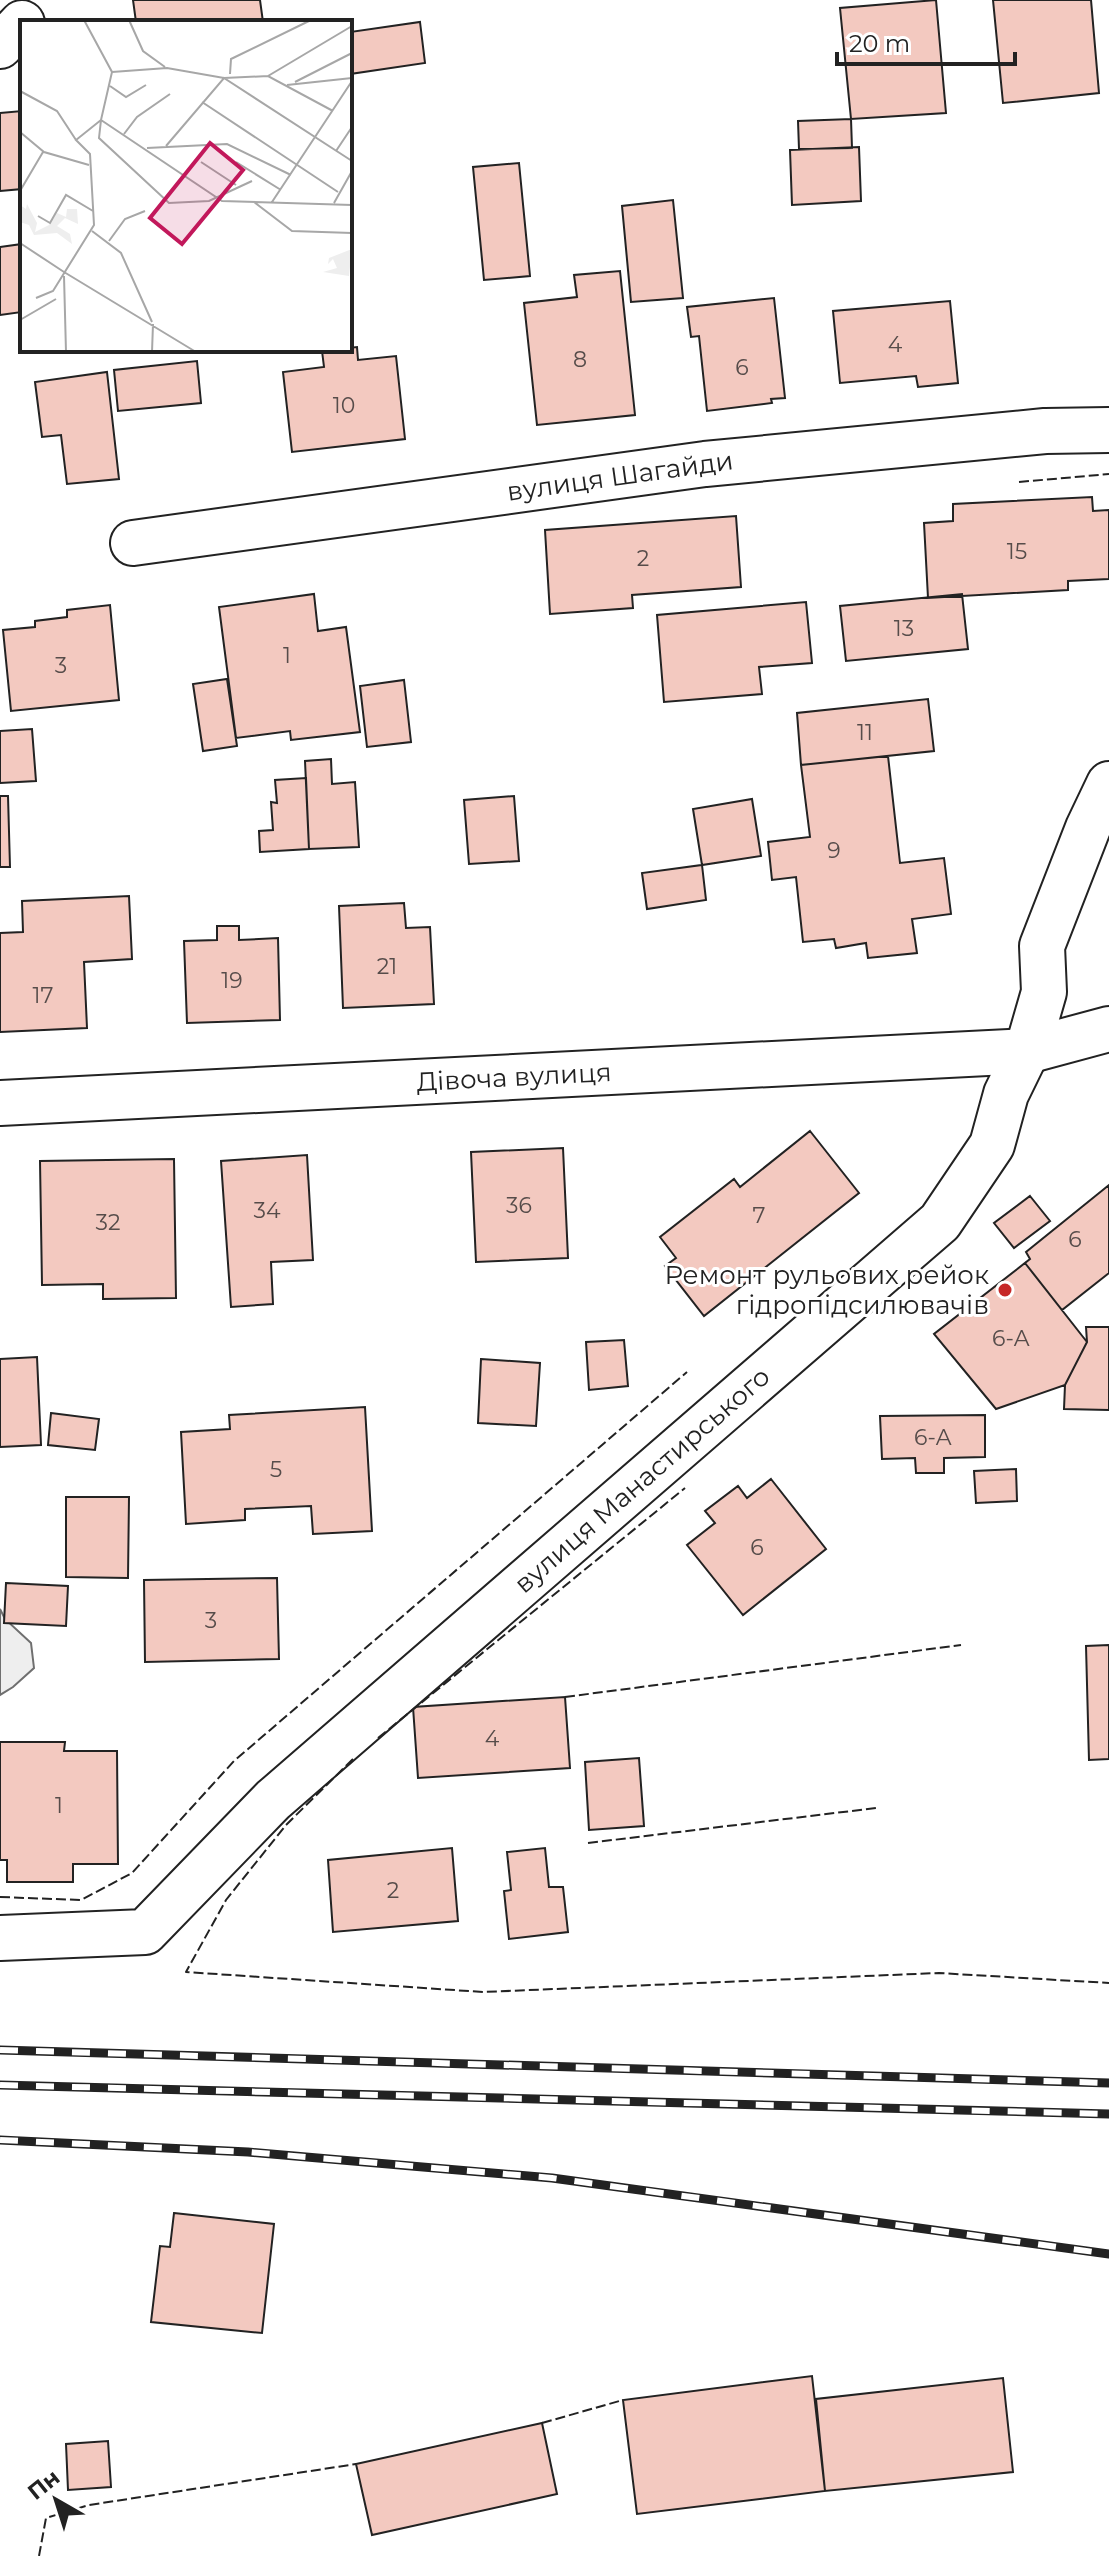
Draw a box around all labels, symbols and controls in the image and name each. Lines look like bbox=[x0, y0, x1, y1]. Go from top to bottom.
scale bar bbox=[837, 16, 1015, 66]
inset map bbox=[20, 20, 352, 352]
text: 20 m bbox=[849, 29, 910, 58]
house number: 4 bbox=[888, 331, 903, 358]
house number: 8 bbox=[573, 346, 587, 373]
house number: 6 bbox=[735, 354, 749, 381]
house number: 10 bbox=[333, 392, 355, 419]
street label: вулиця Шагайди bbox=[505, 444, 735, 508]
house number: 15 bbox=[1007, 538, 1027, 565]
house number: 2 bbox=[637, 545, 649, 572]
house number: 13 bbox=[894, 615, 914, 642]
house number: 1 bbox=[283, 642, 291, 669]
house number: 3 bbox=[55, 652, 67, 679]
house number: 11 bbox=[857, 719, 873, 746]
house number: 9 bbox=[827, 837, 841, 864]
house number: 21 bbox=[377, 953, 397, 980]
house number: 19 bbox=[221, 967, 243, 994]
house number: 17 bbox=[33, 982, 53, 1009]
street label: Дівоча вулиця bbox=[416, 1056, 612, 1098]
house number: 36 bbox=[506, 1192, 532, 1219]
house number: 34 bbox=[254, 1197, 281, 1224]
house number: 7 bbox=[753, 1202, 766, 1229]
house number: 32 bbox=[96, 1209, 120, 1236]
house number: 6 bbox=[1068, 1226, 1082, 1253]
place label: Ремонт рульових рейок гідропідсилювачів bbox=[665, 1259, 989, 1321]
marker: Ремонт рульових рейок гідропідсилювачів bbox=[996, 1281, 1014, 1299]
house number: 6-А bbox=[992, 1325, 1031, 1352]
street label: вулиця Манастирського bbox=[508, 1360, 776, 1600]
house number: 6-А bbox=[914, 1424, 953, 1451]
house number: 5 bbox=[270, 1456, 282, 1483]
house number: 6 bbox=[750, 1534, 764, 1561]
house number: 3 bbox=[205, 1607, 217, 1634]
house number: 4 bbox=[485, 1725, 500, 1752]
house number: 1 bbox=[55, 1792, 63, 1819]
house number: 2 bbox=[387, 1877, 399, 1904]
north arrow bbox=[16, 2460, 96, 2540]
text: Пн bbox=[22, 2464, 65, 2506]

